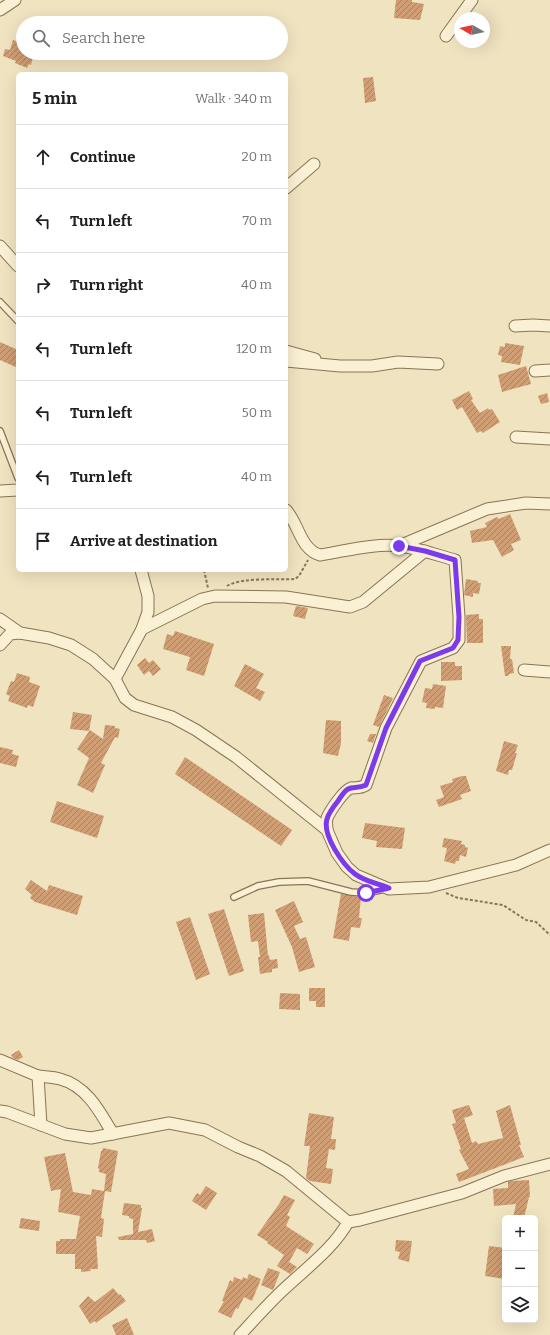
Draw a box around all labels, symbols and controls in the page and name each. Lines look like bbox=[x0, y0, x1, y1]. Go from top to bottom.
north arrow bbox=[454, 12, 490, 48]
search box bbox=[16, 16, 288, 60]
icon: search bbox=[30, 27, 52, 49]
text: Search here bbox=[62, 29, 145, 47]
text: 5 min bbox=[32, 88, 77, 109]
text: Walk · 340 m bbox=[195, 91, 272, 106]
icon: ahead bbox=[32, 146, 54, 168]
text: Continue bbox=[70, 148, 136, 166]
text: 20 m bbox=[242, 149, 272, 164]
icon: left bbox=[32, 210, 54, 232]
text: Turn left bbox=[70, 212, 132, 230]
text: 70 m bbox=[242, 213, 272, 228]
icon: right bbox=[32, 274, 54, 296]
text: Turn right bbox=[70, 276, 143, 294]
text: 40 m bbox=[241, 277, 272, 292]
icon: left bbox=[32, 338, 54, 360]
text: Turn left bbox=[70, 340, 132, 358]
text: 120 m bbox=[236, 341, 272, 356]
icon: left bbox=[32, 402, 54, 424]
text: Turn left bbox=[70, 404, 132, 422]
text: 50 m bbox=[242, 405, 272, 420]
icon: left bbox=[32, 466, 54, 488]
text: Turn left bbox=[70, 468, 132, 486]
text: 40 m bbox=[241, 469, 272, 484]
icon: arrive bbox=[32, 530, 54, 552]
text: Arrive at destination bbox=[70, 532, 217, 550]
route end bbox=[390, 537, 408, 555]
route start bbox=[357, 884, 375, 902]
map controls bbox=[502, 1215, 538, 1323]
button: + bbox=[502, 1215, 538, 1251]
button: − bbox=[502, 1251, 538, 1287]
button: layers bbox=[502, 1287, 538, 1323]

